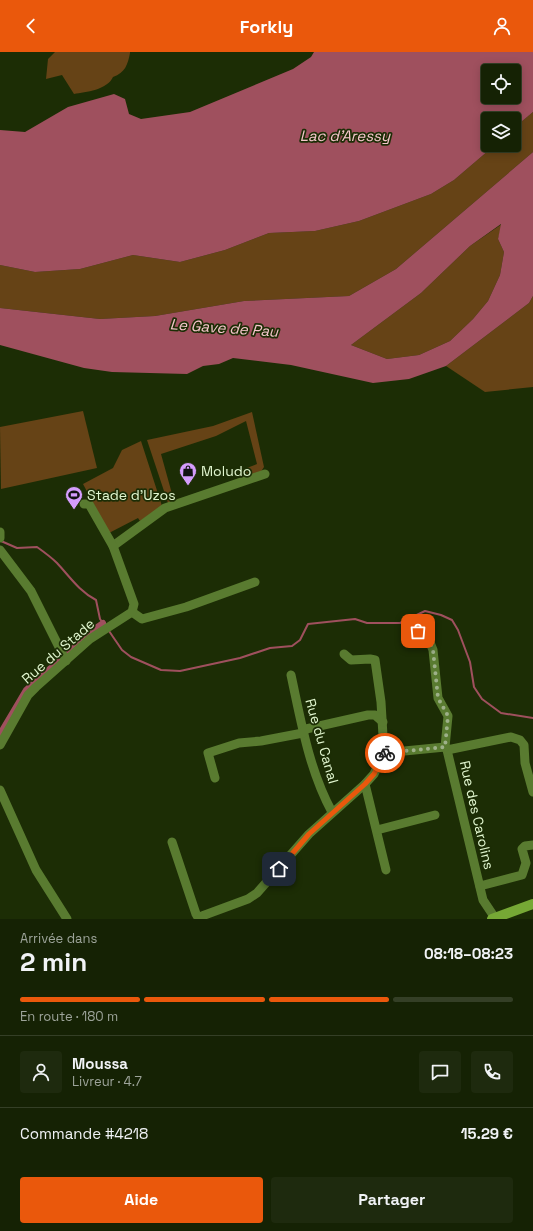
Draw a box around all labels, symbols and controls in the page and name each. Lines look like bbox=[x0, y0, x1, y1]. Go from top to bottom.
icon: back bbox=[20, 15, 42, 37]
text: Forkly bbox=[240, 15, 293, 38]
icon: person bbox=[491, 15, 513, 37]
map controls bbox=[481, 64, 521, 152]
button: locate bbox=[481, 64, 521, 104]
button: layers bbox=[481, 112, 521, 152]
water label: Lac d'Aressy bbox=[300, 126, 391, 145]
water label: Le Gave de Pau bbox=[169, 314, 280, 341]
shop icon: Moludo bbox=[178, 461, 198, 486]
place label: Moludo bbox=[201, 462, 251, 480]
sports icon: Stade d'Uzos bbox=[64, 485, 84, 510]
place label: Stade d'Uzos bbox=[87, 486, 176, 504]
street label: Rue du Stade bbox=[18, 614, 98, 688]
pin bbox=[401, 614, 435, 648]
icon: bag bbox=[407, 620, 429, 642]
street label: Rue du Canal bbox=[301, 696, 343, 786]
courier bbox=[365, 733, 405, 773]
icon: bike bbox=[374, 742, 396, 764]
street label: Rue des Carolins bbox=[456, 759, 498, 871]
pin bbox=[262, 852, 296, 886]
icon: home bbox=[268, 858, 290, 880]
text: Arrivée dans bbox=[20, 930, 97, 947]
text: 08:18–08:23 bbox=[424, 944, 513, 963]
text: 2 min bbox=[20, 945, 87, 979]
text: En route · 180 m bbox=[20, 1008, 118, 1025]
button: person bbox=[20, 1051, 62, 1093]
button: chat bbox=[419, 1051, 461, 1093]
button: phone bbox=[471, 1051, 513, 1093]
text: Moussa bbox=[72, 1054, 128, 1073]
text: Livreur · 4.7 bbox=[72, 1073, 142, 1090]
text: Commande #4218 bbox=[20, 1124, 148, 1143]
text: 15.29 € bbox=[461, 1124, 513, 1143]
button: Aide bbox=[20, 1177, 263, 1223]
button: Partager bbox=[271, 1177, 513, 1223]

